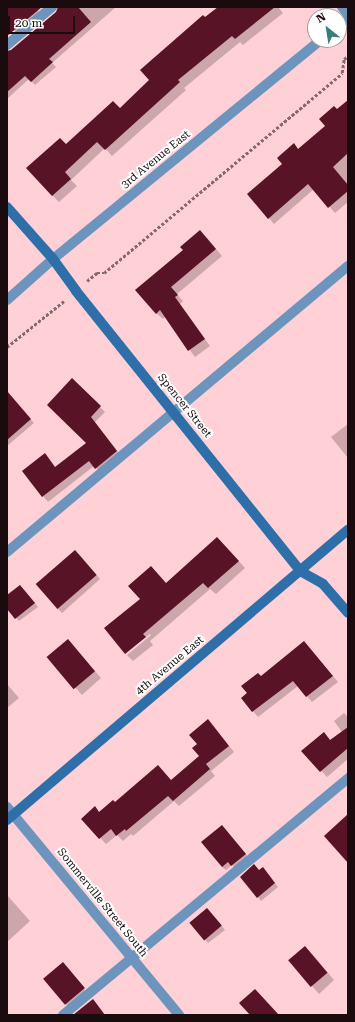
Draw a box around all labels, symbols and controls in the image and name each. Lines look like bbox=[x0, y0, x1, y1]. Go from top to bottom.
scale bar bbox=[10, 8, 77, 34]
north arrow bbox=[307, 8, 347, 48]
text: N bbox=[314, 10, 328, 26]
text: 20 m bbox=[15, 16, 42, 30]
street label: 3rd Avenue East bbox=[119, 128, 193, 192]
street label: Spencer Street bbox=[154, 371, 214, 441]
street label: 4th Avenue East bbox=[133, 634, 207, 698]
street label: Sommerville Street South bbox=[54, 846, 150, 960]

